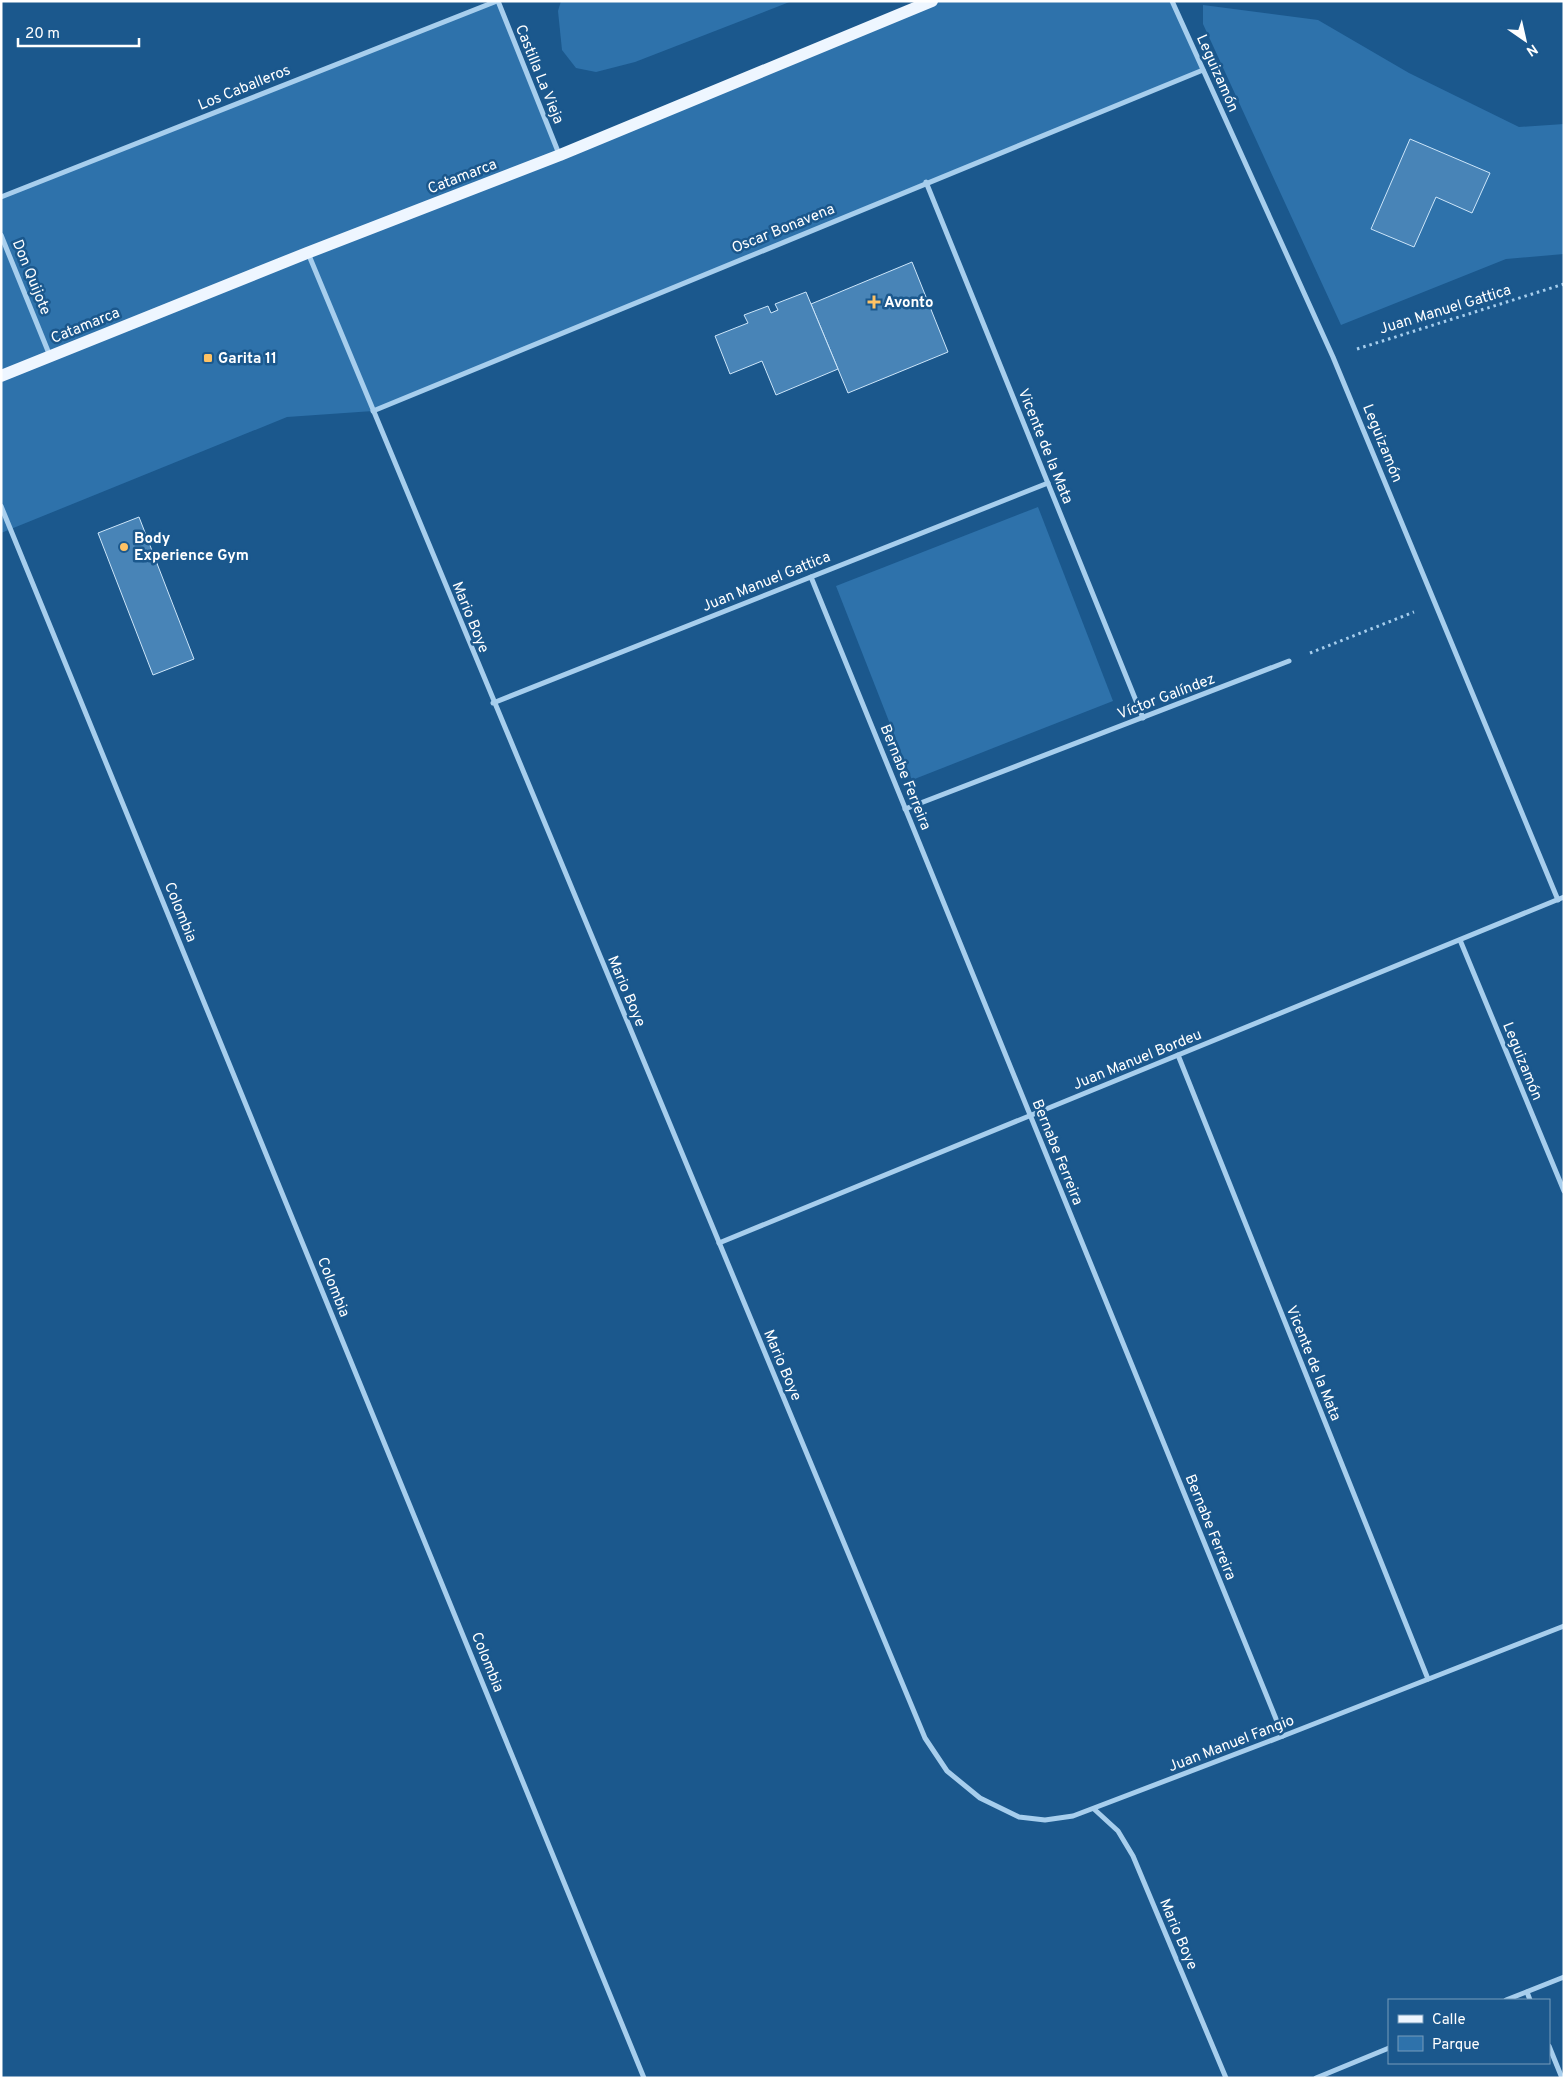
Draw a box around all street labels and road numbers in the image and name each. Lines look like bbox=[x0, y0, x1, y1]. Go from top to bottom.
street label: Castilla La Vieja bbox=[510, 22, 567, 127]
street label: Leguizamón bbox=[1191, 32, 1242, 115]
street label: Los Caballeros bbox=[196, 61, 294, 116]
street label: Catamarca bbox=[425, 156, 500, 199]
street label: Oscar Bonavena bbox=[729, 200, 838, 259]
street label: Don Quijote bbox=[7, 237, 54, 318]
street label: Juan Manuel Gattica bbox=[1377, 281, 1514, 340]
street label: Catamarca bbox=[48, 304, 123, 349]
street label: Vicente de la Mata bbox=[1013, 386, 1076, 507]
street label: Leguizamón bbox=[1357, 402, 1406, 486]
street label: Juan Manuel Gattica bbox=[700, 548, 833, 617]
street label: Mario Boye bbox=[447, 579, 493, 656]
street label: Víctor Galíndez bbox=[1115, 670, 1218, 725]
street label: Bernabe Ferreira bbox=[875, 722, 935, 833]
street label: Colombia bbox=[159, 880, 200, 945]
street label: Mario Boye bbox=[602, 953, 649, 1030]
street label: Leguizamón bbox=[1497, 1020, 1546, 1104]
street label: Juan Manuel Bordeu bbox=[1070, 1026, 1205, 1095]
street label: Bernabe Ferreira bbox=[1027, 1097, 1087, 1208]
street label: Colombia bbox=[312, 1255, 353, 1320]
street label: Vicente de la Mata bbox=[1281, 1303, 1344, 1424]
street label: Mario Boye bbox=[758, 1327, 805, 1404]
street label: Bernabe Ferreira bbox=[1180, 1472, 1240, 1583]
street label: Colombia bbox=[466, 1630, 507, 1695]
street label: Juan Manuel Fangio bbox=[1166, 1712, 1297, 1777]
street label: Mario Boye bbox=[1154, 1896, 1201, 1973]

